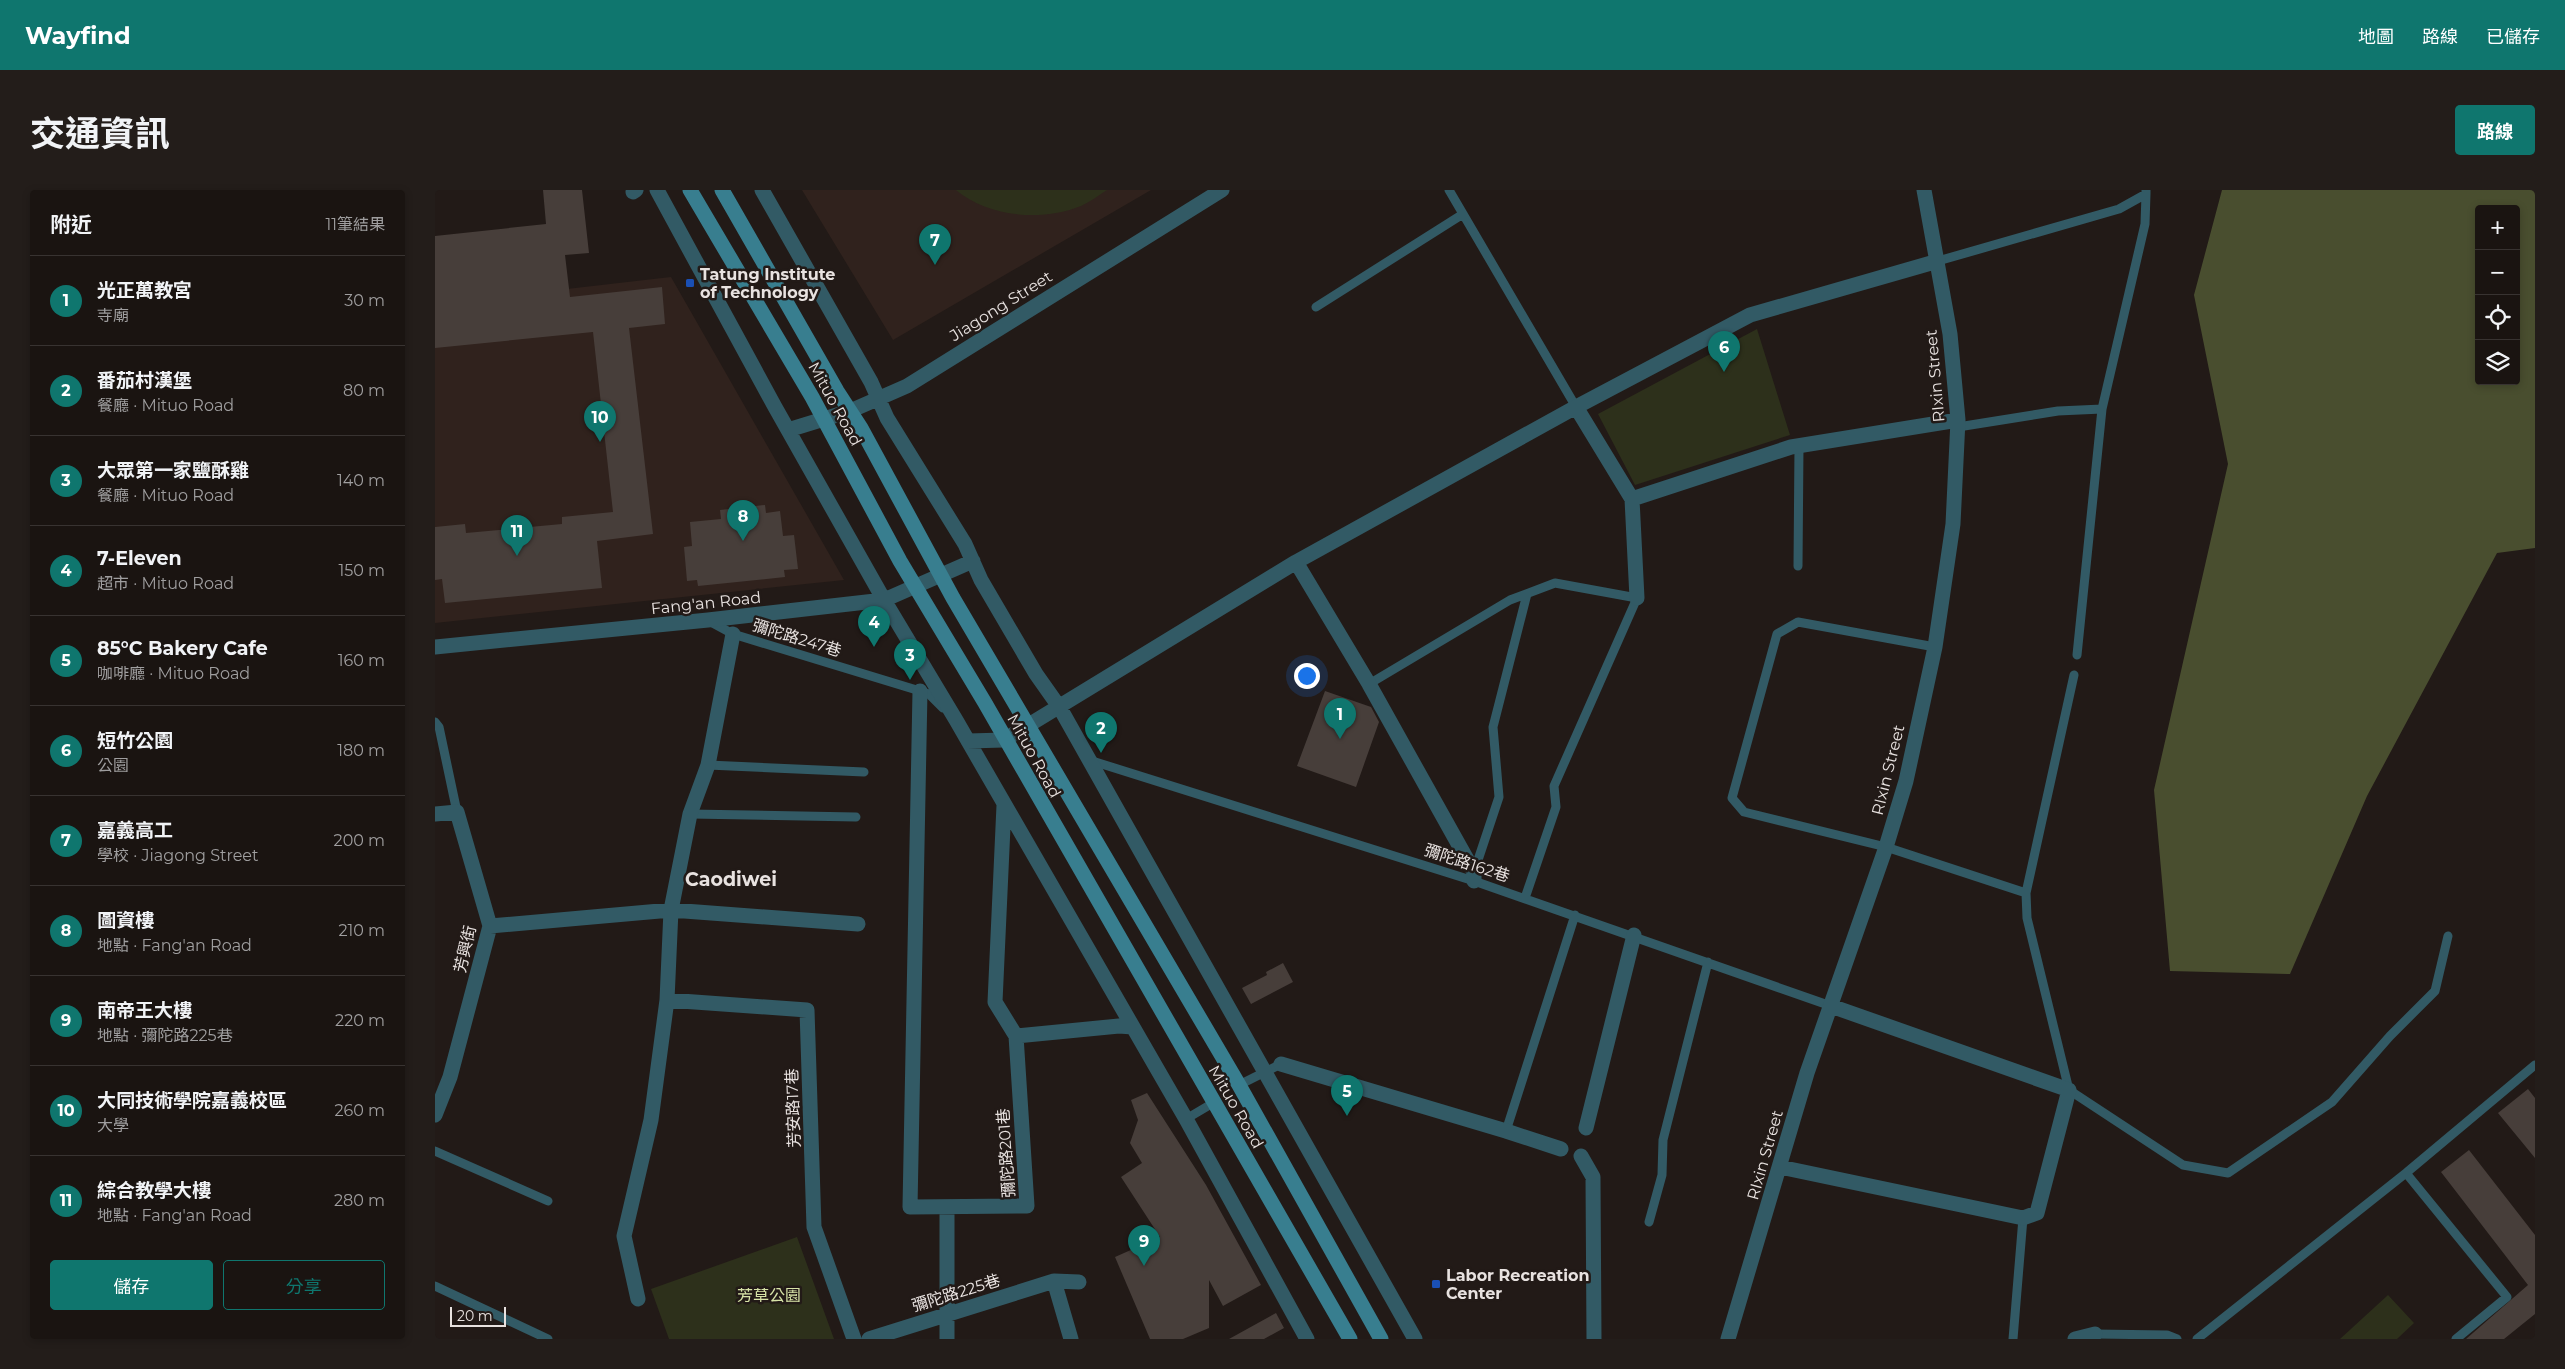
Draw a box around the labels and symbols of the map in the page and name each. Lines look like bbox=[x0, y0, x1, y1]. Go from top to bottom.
pin: 7 bbox=[919, 224, 951, 265]
place label: Tatung Institute of Technology bbox=[700, 265, 835, 302]
street label: Jiagong Street bbox=[945, 267, 1056, 346]
marker: Tatung Institute of Technology bbox=[684, 277, 696, 289]
street label: RIxin Street bbox=[1921, 329, 1949, 423]
pin: 6 bbox=[1708, 331, 1740, 372]
street label: Mituo Road bbox=[804, 359, 866, 449]
pin: 10 bbox=[584, 401, 616, 442]
pin: 8 bbox=[727, 500, 759, 541]
pin: 11 bbox=[501, 515, 533, 556]
street label: Fang'an Road bbox=[650, 588, 762, 618]
pin: 4 bbox=[858, 606, 890, 647]
street label: 彌陀路247巷 bbox=[750, 615, 844, 661]
pin: 3 bbox=[894, 639, 926, 680]
your location bbox=[1294, 663, 1320, 689]
pin: 1 bbox=[1324, 698, 1356, 739]
street label: Mituo Road bbox=[1003, 711, 1065, 801]
pin: 2 bbox=[1085, 712, 1117, 753]
street label: RIxin Street bbox=[1868, 722, 1909, 817]
street label: 彌陀路162巷 bbox=[1422, 840, 1512, 886]
district label: Caodiwei bbox=[685, 868, 777, 891]
street label: 芳興街 bbox=[450, 923, 480, 975]
street label: Mituo Road bbox=[1205, 1062, 1267, 1152]
street label: 芳安路17巷 bbox=[782, 1068, 804, 1148]
pin: 5 bbox=[1331, 1075, 1363, 1116]
street label: RIxin Street bbox=[1743, 1107, 1787, 1202]
street label: 彌陀路201巷 bbox=[993, 1108, 1019, 1198]
pin: 9 bbox=[1128, 1225, 1160, 1266]
place label: Labor Recreation Center bbox=[1446, 1266, 1590, 1303]
street label: 彌陀路225巷 bbox=[910, 1271, 1002, 1315]
marker: Labor Recreation Center bbox=[1430, 1278, 1442, 1290]
park label: 芳草公園 bbox=[737, 1286, 801, 1305]
scale bar bbox=[450, 1304, 506, 1327]

